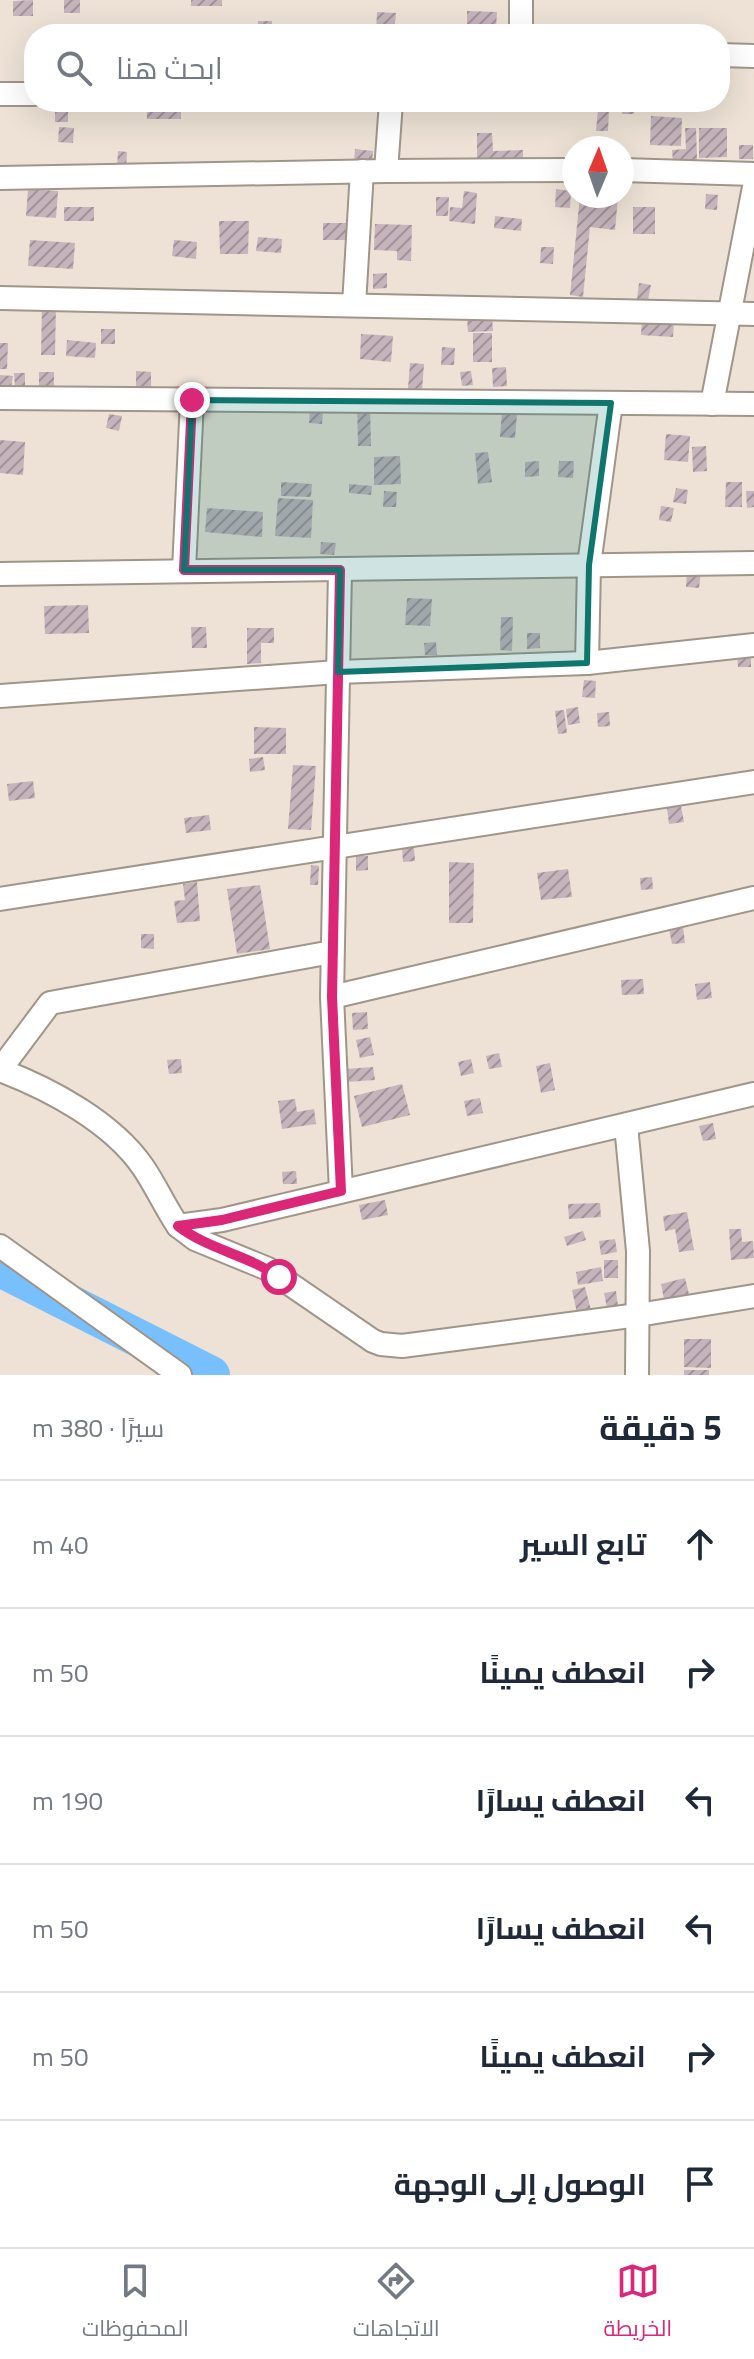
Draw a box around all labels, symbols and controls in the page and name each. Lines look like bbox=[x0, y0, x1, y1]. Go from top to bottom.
search box bbox=[24, 24, 730, 112]
text: ابحث هنا bbox=[116, 45, 223, 91]
icon: search bbox=[52, 46, 96, 90]
north arrow bbox=[562, 136, 634, 208]
route end bbox=[174, 382, 210, 418]
route start bbox=[261, 1259, 297, 1295]
text: 5 دقيقة bbox=[599, 1401, 722, 1453]
text: سيرًا · 380 m bbox=[32, 1408, 164, 1447]
text: تابع السير bbox=[520, 1521, 646, 1567]
icon: ahead bbox=[678, 1522, 722, 1566]
text: 40 m bbox=[32, 1525, 89, 1564]
text: انعطف يمينًا bbox=[479, 1649, 646, 1695]
icon: right bbox=[678, 1650, 722, 1694]
text: 50 m bbox=[32, 1653, 89, 1692]
text: انعطف يسارًا bbox=[476, 1777, 646, 1823]
icon: left bbox=[678, 1778, 722, 1822]
text: 190 m bbox=[32, 1781, 103, 1820]
text: انعطف يسارًا bbox=[476, 1905, 646, 1951]
icon: left bbox=[678, 1906, 722, 1950]
text: 50 m bbox=[32, 1909, 89, 1948]
text: انعطف يمينًا bbox=[479, 2033, 646, 2079]
icon: right bbox=[678, 2034, 722, 2078]
text: 50 m bbox=[32, 2037, 89, 2076]
text: الوصول إلى الوجهة bbox=[394, 2161, 646, 2207]
icon: arrive bbox=[678, 2162, 722, 2206]
tab: المحفوظات bbox=[82, 2259, 189, 2349]
tab: الاتجاهات bbox=[353, 2259, 440, 2349]
tab: الخريطة bbox=[603, 2259, 672, 2349]

